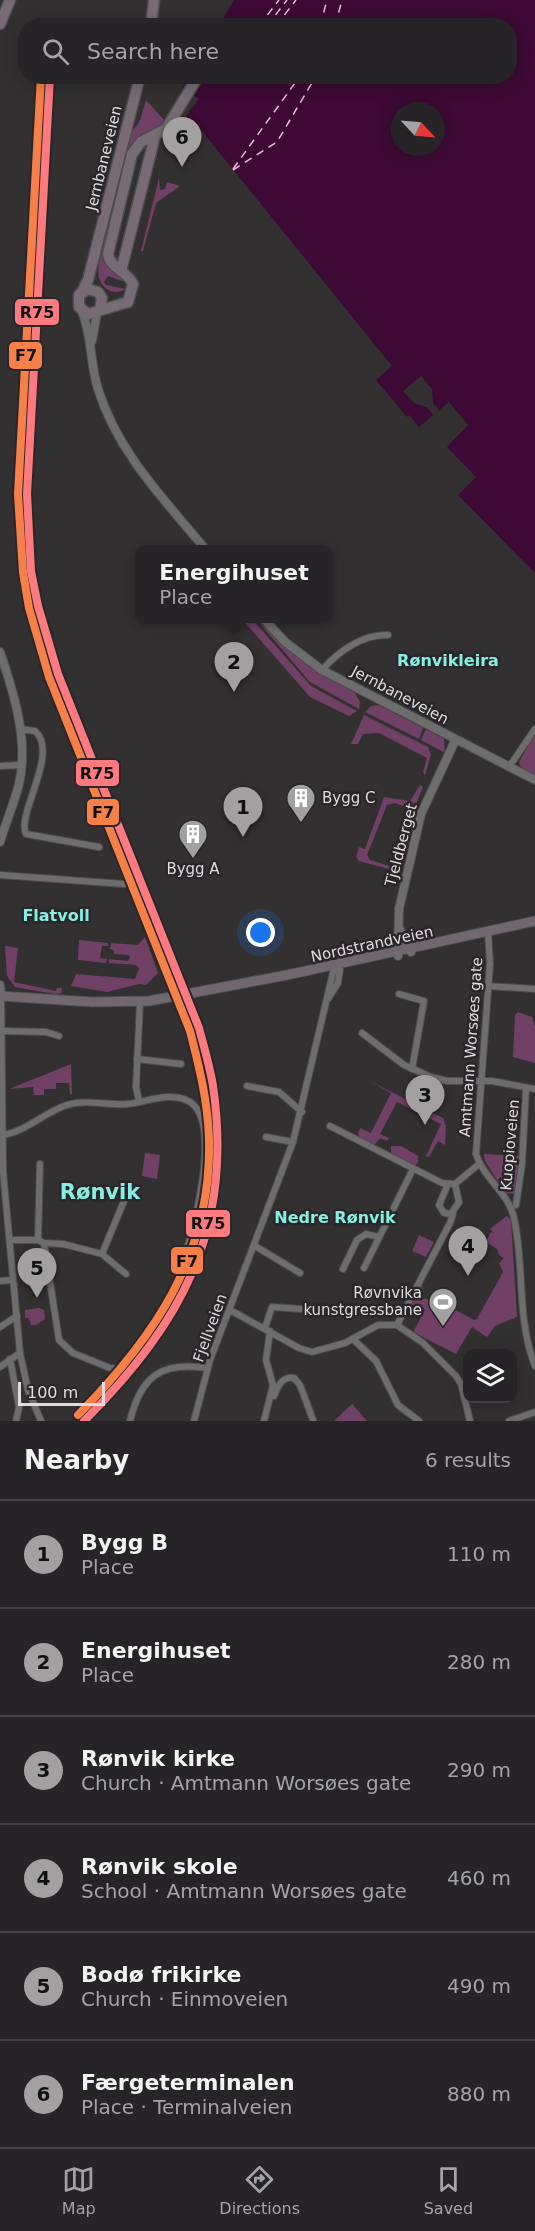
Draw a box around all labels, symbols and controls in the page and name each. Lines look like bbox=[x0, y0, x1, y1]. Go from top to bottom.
search box bbox=[18, 18, 517, 84]
icon: search bbox=[39, 35, 72, 68]
text: Search here bbox=[87, 39, 219, 64]
north arrow bbox=[391, 102, 445, 156]
street label: Jernbaneveien bbox=[82, 104, 126, 213]
pin: 6 bbox=[162, 118, 201, 167]
line badge: R75 bbox=[14, 298, 60, 326]
text: R75 bbox=[20, 303, 54, 322]
line badge: F7 bbox=[8, 341, 43, 370]
text: F7 bbox=[15, 346, 37, 365]
popup bbox=[135, 545, 333, 623]
text: Energihuset bbox=[159, 560, 309, 585]
text: Place bbox=[159, 585, 212, 609]
pin: 2 bbox=[214, 642, 254, 692]
district label: Rønvikleira bbox=[397, 651, 499, 670]
street label: Jernbaneveien bbox=[347, 661, 452, 728]
line badge: R75 bbox=[75, 759, 120, 787]
text: R75 bbox=[80, 764, 114, 783]
building icon: Bygg C bbox=[285, 782, 317, 824]
pin: 1 bbox=[224, 788, 262, 837]
place label: Bygg C bbox=[322, 789, 375, 807]
line badge: F7 bbox=[86, 798, 120, 826]
street label: Tjeldberget bbox=[381, 801, 421, 890]
text: F7 bbox=[92, 803, 114, 822]
building icon: Bygg A bbox=[177, 818, 209, 860]
place label: Bygg A bbox=[166, 860, 220, 878]
district label: Flatvoll bbox=[22, 906, 90, 925]
your location bbox=[246, 918, 275, 947]
street label: Nordstrandveien bbox=[309, 922, 435, 966]
street label: Amtmann Worsøes gate bbox=[456, 956, 486, 1138]
pin: 3 bbox=[406, 1076, 444, 1125]
street label: Kuopioveien bbox=[497, 1099, 523, 1191]
district label: Rønvik bbox=[60, 1180, 141, 1204]
district label: Nedre Rønvik bbox=[274, 1208, 396, 1227]
line badge: R75 bbox=[185, 1209, 231, 1238]
text: R75 bbox=[191, 1214, 225, 1233]
pin: 4 bbox=[448, 1226, 488, 1276]
line badge: F7 bbox=[170, 1246, 204, 1275]
pin: 5 bbox=[18, 1248, 57, 1298]
text: F7 bbox=[176, 1252, 198, 1271]
place label: Røvnvika kunstgressbane bbox=[303, 1284, 422, 1319]
sports icon: Røvnvika kunstgressbane bbox=[427, 1286, 459, 1328]
street label: Fjellveien bbox=[189, 1291, 231, 1365]
map controls bbox=[463, 1349, 517, 1403]
button: layers bbox=[463, 1349, 517, 1403]
scale bar bbox=[18, 1379, 105, 1406]
text: 100 m bbox=[27, 1383, 78, 1402]
text: Nearby bbox=[24, 1445, 129, 1475]
text: 6 results bbox=[425, 1448, 511, 1472]
text: Bygg B bbox=[81, 1530, 168, 1555]
text: 1 bbox=[37, 1542, 50, 1566]
text: 110 m bbox=[447, 1542, 511, 1566]
text: Place bbox=[81, 1555, 134, 1579]
text: Energihuset bbox=[81, 1638, 231, 1663]
text: 2 bbox=[37, 1650, 50, 1674]
text: 280 m bbox=[447, 1650, 511, 1674]
text: Place bbox=[81, 1663, 134, 1687]
text: Rønvik kirke bbox=[81, 1746, 235, 1771]
text: 3 bbox=[37, 1758, 50, 1782]
text: 290 m bbox=[447, 1758, 511, 1782]
text: Church · Amtmann Worsøes gate bbox=[81, 1771, 411, 1795]
text: Rønvik skole bbox=[81, 1854, 238, 1879]
text: 4 bbox=[37, 1866, 50, 1890]
text: 460 m bbox=[447, 1866, 511, 1890]
text: School · Amtmann Worsøes gate bbox=[81, 1879, 407, 1903]
text: Bodø frikirke bbox=[81, 1962, 241, 1987]
text: 5 bbox=[37, 1974, 50, 1998]
text: 490 m bbox=[447, 1974, 511, 1998]
text: Church · Einmoveien bbox=[81, 1987, 288, 2011]
text: Færgeterminalen bbox=[81, 2070, 295, 2095]
text: 6 bbox=[37, 2082, 50, 2106]
text: 880 m bbox=[447, 2082, 511, 2106]
text: Place · Terminalveien bbox=[81, 2095, 292, 2119]
tab: Map bbox=[62, 2163, 96, 2218]
tab: Directions bbox=[219, 2163, 300, 2218]
tab: Saved bbox=[424, 2163, 473, 2218]

